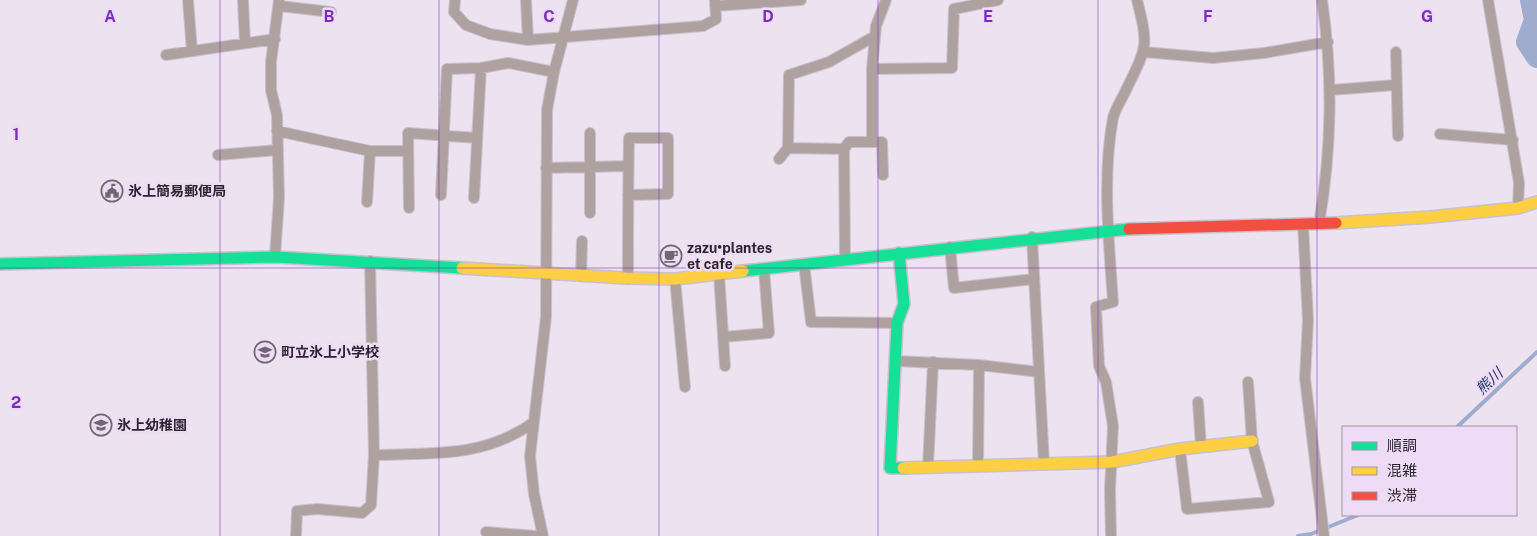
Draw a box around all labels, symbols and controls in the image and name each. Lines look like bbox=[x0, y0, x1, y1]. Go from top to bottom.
text: A bbox=[104, 7, 116, 26]
text: B bbox=[324, 7, 335, 26]
text: C bbox=[543, 7, 555, 26]
text: D bbox=[762, 7, 774, 26]
text: E bbox=[983, 7, 993, 26]
text: F bbox=[1203, 7, 1213, 26]
text: G bbox=[1421, 7, 1433, 26]
text: 1 bbox=[13, 125, 19, 144]
public building icon: 氷上簡易郵便局 bbox=[100, 179, 124, 203]
place label: 氷上簡易郵便局 bbox=[128, 183, 226, 199]
place label: zazu•plantes et cafe bbox=[687, 240, 772, 272]
cafe icon: zazu•plantes et cafe bbox=[659, 244, 683, 268]
school or university icon: 町立氷上小学校 bbox=[253, 340, 277, 364]
place label: 町立氷上小学校 bbox=[281, 344, 379, 360]
water label: 熊川 bbox=[1472, 363, 1507, 397]
text: 2 bbox=[11, 393, 21, 412]
school or university icon: 氷上幼稚園 bbox=[89, 413, 113, 437]
place label: 氷上幼稚園 bbox=[117, 417, 187, 433]
legend bbox=[1342, 426, 1517, 516]
text: 順調 bbox=[1387, 437, 1417, 454]
text: 混雑 bbox=[1387, 462, 1417, 479]
text: 渋滞 bbox=[1387, 487, 1417, 504]

